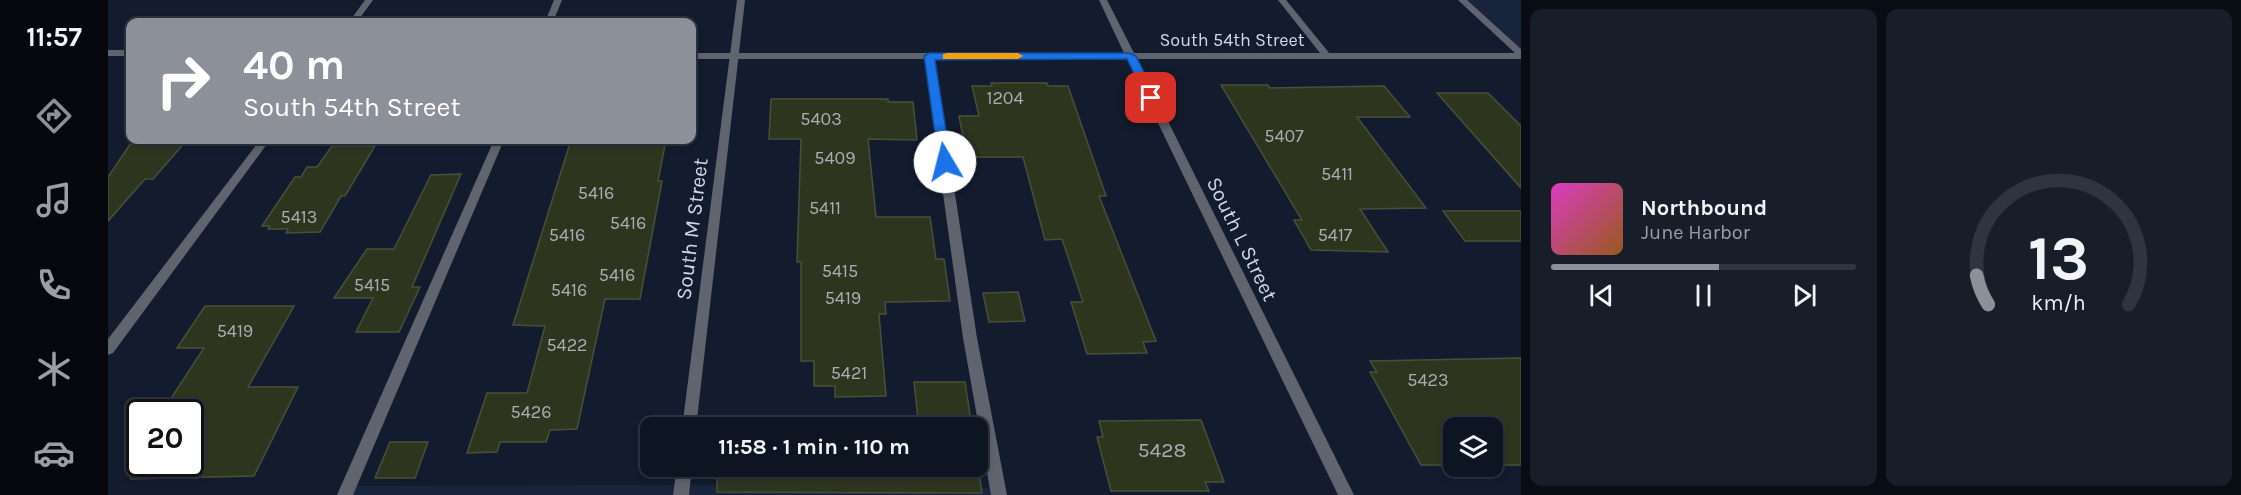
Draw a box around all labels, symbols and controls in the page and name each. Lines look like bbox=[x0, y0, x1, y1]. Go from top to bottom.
text: 11:57 bbox=[26, 21, 82, 53]
street label: South 54th Street bbox=[1159, 29, 1305, 51]
text: 40 m bbox=[243, 40, 345, 90]
icon: right bbox=[144, 42, 222, 120]
pin bbox=[1125, 72, 1176, 123]
icon: arrive bbox=[1134, 81, 1167, 114]
house number: 1204 bbox=[986, 87, 1024, 109]
text: South 54th Street bbox=[243, 91, 461, 123]
icon: directions bbox=[33, 95, 75, 137]
house number: 5403 bbox=[800, 108, 842, 130]
house number: 5407 bbox=[1264, 125, 1304, 147]
position arrow bbox=[913, 130, 977, 194]
house number: 5409 bbox=[814, 147, 856, 169]
street label: South M Street bbox=[671, 157, 713, 301]
house number: 5411 bbox=[1321, 163, 1353, 185]
street label: South L Street bbox=[1202, 173, 1282, 305]
icon: music bbox=[33, 179, 75, 221]
house number: 5416 bbox=[578, 182, 614, 204]
text: Northbound bbox=[1641, 195, 1767, 221]
house number: 5411 bbox=[809, 197, 841, 219]
house number: 5413 bbox=[281, 206, 317, 228]
house number: 5416 bbox=[610, 212, 646, 234]
text: June Harbor bbox=[1641, 221, 1750, 244]
text: 13 bbox=[2028, 222, 2089, 295]
house number: 5416 bbox=[549, 224, 585, 246]
house number: 5417 bbox=[1318, 224, 1353, 246]
house number: 5415 bbox=[822, 260, 858, 282]
icon: phone bbox=[33, 264, 75, 306]
house number: 5416 bbox=[599, 264, 635, 286]
house number: 5415 bbox=[354, 274, 390, 296]
house number: 5416 bbox=[551, 279, 587, 301]
icon: previous bbox=[1585, 279, 1618, 312]
icon: pause bbox=[1687, 279, 1720, 312]
icon: next bbox=[1788, 279, 1821, 312]
house number: 5419 bbox=[825, 287, 861, 309]
text: km/h bbox=[2032, 290, 2086, 315]
house number: 5419 bbox=[217, 320, 253, 342]
house number: 5422 bbox=[546, 334, 588, 356]
icon: climate bbox=[33, 348, 75, 390]
house number: 5421 bbox=[831, 362, 867, 384]
house number: 5423 bbox=[1407, 369, 1449, 391]
speed limit sign: 20 bbox=[126, 399, 204, 477]
house number: 5426 bbox=[511, 401, 551, 423]
map controls bbox=[1443, 417, 1503, 477]
button: layers bbox=[1443, 417, 1503, 477]
icon: car bbox=[33, 432, 75, 474]
text: 11:58 · 1 min · 110 m bbox=[718, 434, 910, 460]
house number: 5428 bbox=[1138, 438, 1186, 462]

